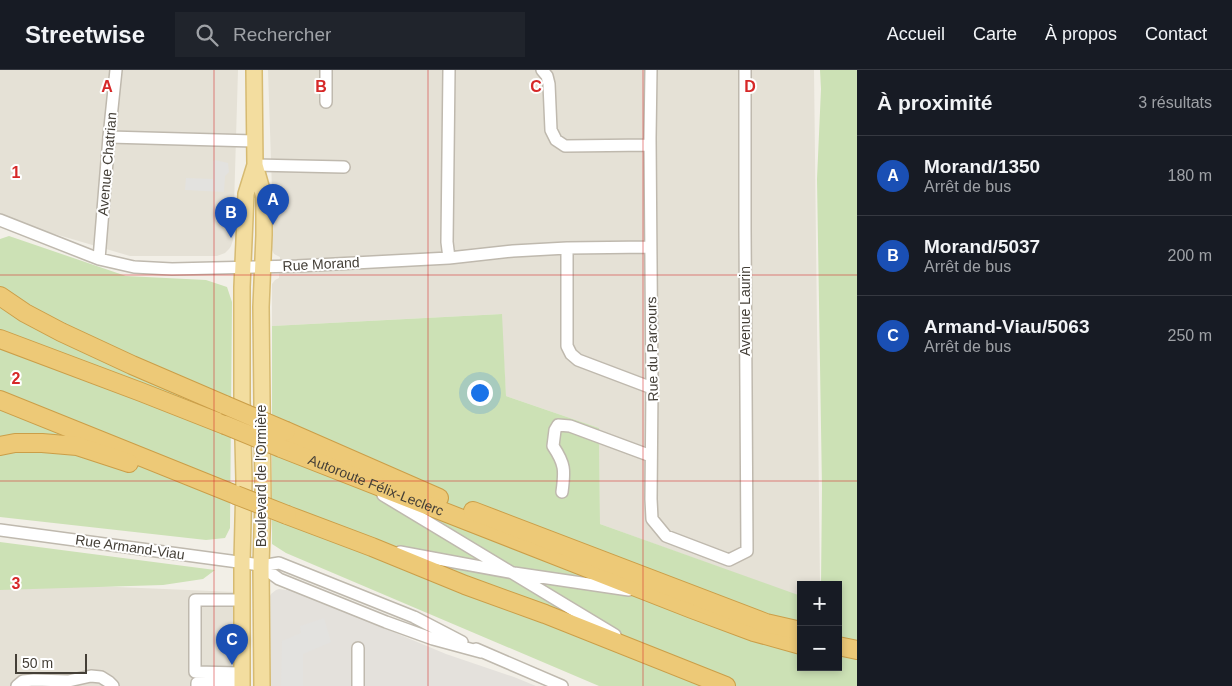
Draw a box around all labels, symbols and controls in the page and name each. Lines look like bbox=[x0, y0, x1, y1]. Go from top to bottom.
search box bbox=[175, 12, 525, 57]
text: Streetwise bbox=[25, 21, 145, 48]
icon: search bbox=[193, 21, 221, 49]
text: Rechercher bbox=[233, 24, 331, 45]
text: Accueil bbox=[887, 24, 945, 44]
text: Carte bbox=[973, 24, 1017, 44]
text: À propos bbox=[1045, 24, 1117, 44]
text: Contact bbox=[1145, 24, 1207, 44]
text: A bbox=[101, 78, 113, 95]
text: B bbox=[315, 78, 327, 95]
text: C bbox=[530, 78, 542, 95]
text: D bbox=[744, 78, 756, 95]
text: À proximité bbox=[877, 91, 993, 114]
text: 3 résultats bbox=[1138, 94, 1212, 111]
street label: Avenue Chatrian bbox=[94, 111, 120, 217]
text: Morand/1350 bbox=[924, 156, 1040, 177]
text: 1 bbox=[12, 164, 21, 181]
text: A bbox=[887, 167, 899, 184]
text: 180 m bbox=[1168, 167, 1212, 184]
text: Arrêt de bus bbox=[924, 178, 1011, 195]
pin: A bbox=[257, 184, 289, 225]
pin: B bbox=[215, 197, 247, 238]
text: Morand/5037 bbox=[924, 236, 1040, 257]
text: B bbox=[887, 247, 899, 264]
text: 200 m bbox=[1168, 247, 1212, 264]
street label: Rue Morand bbox=[282, 254, 360, 274]
text: Arrêt de bus bbox=[924, 258, 1011, 275]
street label: Avenue Laurin bbox=[737, 266, 753, 356]
street label: Rue du Parcours bbox=[643, 296, 661, 402]
text: Armand-Viau/5063 bbox=[924, 316, 1089, 337]
text: C bbox=[887, 327, 899, 344]
text: 250 m bbox=[1168, 327, 1212, 344]
text: Arrêt de bus bbox=[924, 338, 1011, 355]
text: 2 bbox=[12, 370, 21, 387]
your location bbox=[467, 380, 493, 406]
street label: Boulevard de l'Ormière bbox=[253, 404, 269, 547]
street label: Autoroute Félix-Leclerc bbox=[306, 451, 446, 519]
street label: Rue Armand-Viau bbox=[74, 531, 186, 563]
text: 3 bbox=[12, 575, 21, 592]
map controls bbox=[797, 581, 842, 671]
button: + bbox=[797, 581, 842, 626]
pin: C bbox=[216, 624, 248, 665]
button: − bbox=[797, 626, 842, 671]
scale bar bbox=[15, 651, 88, 674]
text: 50 m bbox=[22, 655, 53, 671]

